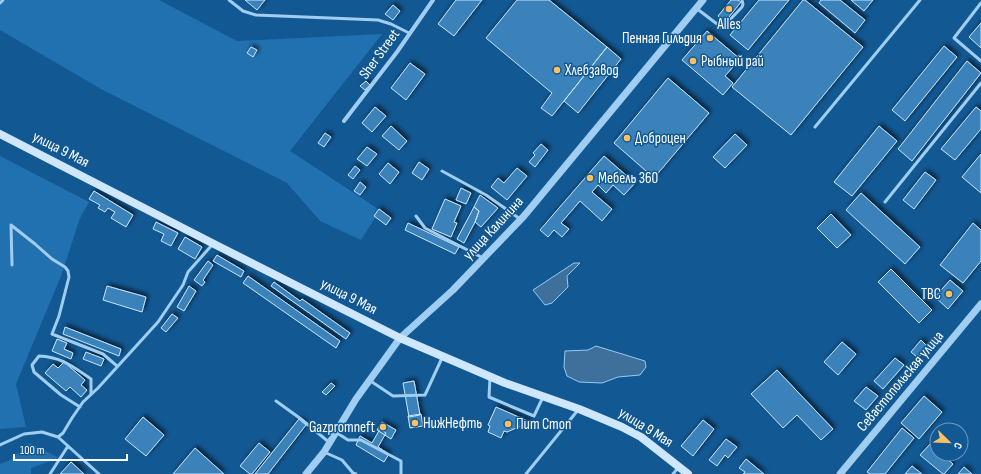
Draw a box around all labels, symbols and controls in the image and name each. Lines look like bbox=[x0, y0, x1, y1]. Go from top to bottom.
marker: Alles bbox=[724, 4, 734, 14]
place label: Alles bbox=[716, 15, 741, 34]
street label: Sher Street bbox=[355, 25, 404, 83]
place label: Пенная Гильдия bbox=[622, 29, 702, 48]
marker: Пенная Гильдия bbox=[705, 33, 715, 43]
place label: Рыбный рай bbox=[701, 52, 764, 71]
marker: Рыбный рай bbox=[688, 56, 698, 66]
place label: Хлебзавод bbox=[564, 61, 619, 80]
marker: Хлебзавод bbox=[552, 65, 562, 75]
street label: улица 9 Мая bbox=[29, 127, 92, 172]
place label: Доброцен bbox=[635, 129, 686, 148]
marker: Доброцен bbox=[622, 133, 632, 143]
place label: Мебель 360 bbox=[598, 169, 658, 188]
marker: Мебель 360 bbox=[585, 173, 595, 183]
street label: улица Калинина bbox=[459, 192, 528, 264]
street label: улица 9 Мая bbox=[317, 274, 380, 319]
place label: ТВС bbox=[921, 285, 941, 304]
marker: ТВС bbox=[944, 289, 954, 299]
street label: Севастопольская улица bbox=[853, 327, 948, 435]
street label: улица 9 Мая bbox=[615, 403, 677, 452]
place label: НижНефть bbox=[423, 414, 482, 433]
place label: Пит Стоп bbox=[516, 415, 571, 434]
place label: Gazpromneft bbox=[309, 418, 375, 437]
marker: НижНефть bbox=[410, 418, 420, 428]
marker: Пит Стоп bbox=[503, 419, 513, 429]
marker: Gazpromneft bbox=[378, 422, 388, 432]
north arrow bbox=[929, 422, 969, 462]
scale bar bbox=[14, 436, 127, 462]
text: С bbox=[951, 441, 965, 451]
text: 100 m bbox=[20, 443, 45, 458]

